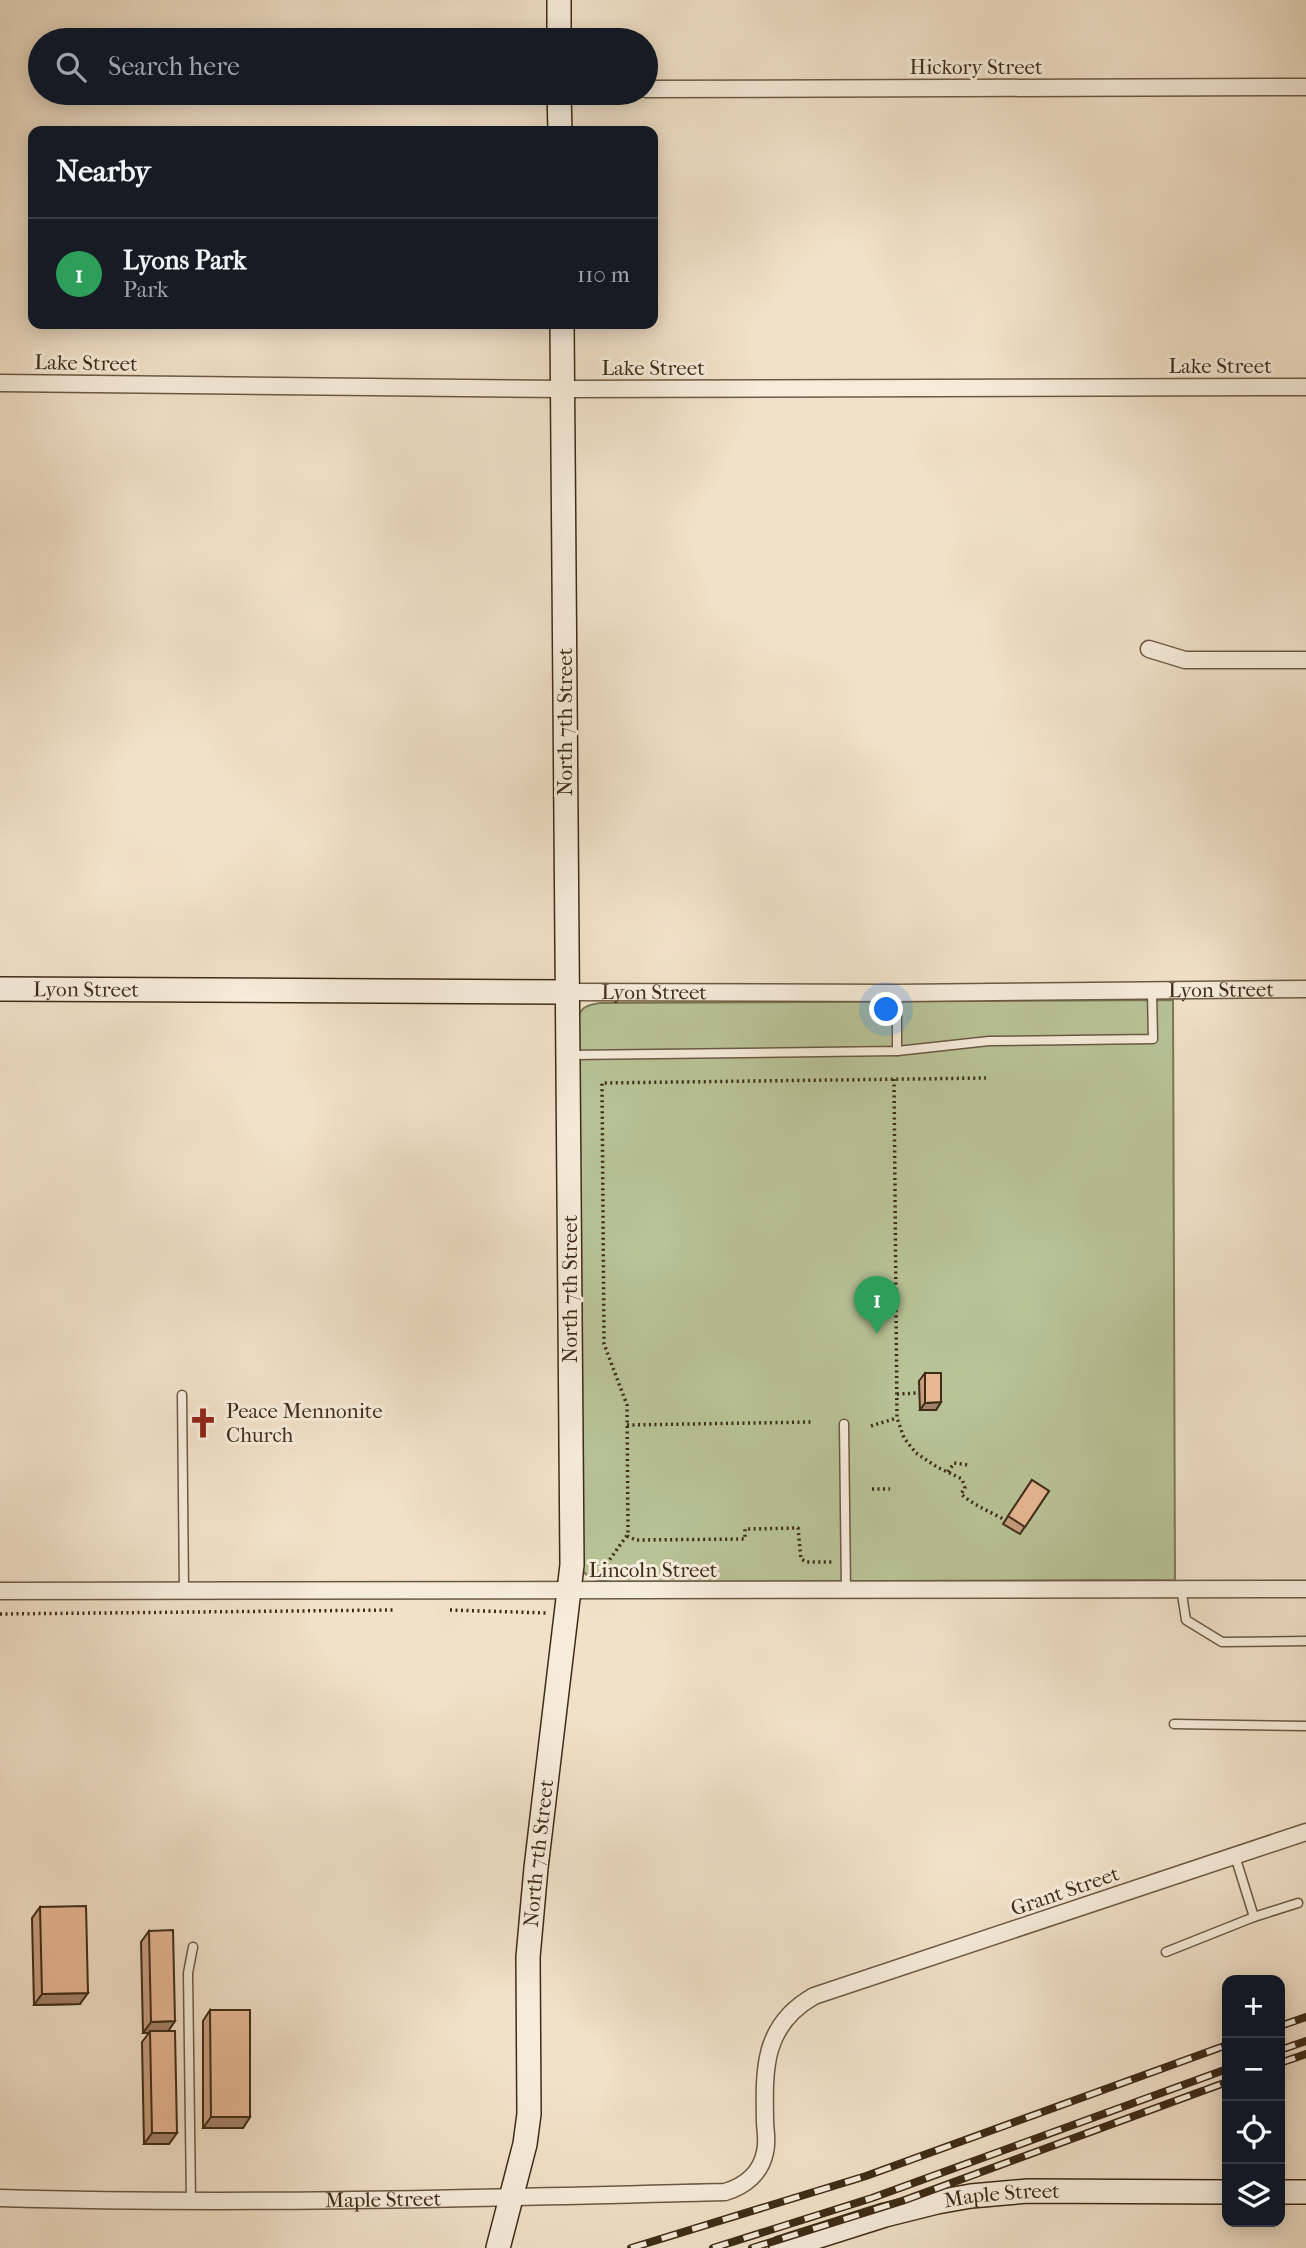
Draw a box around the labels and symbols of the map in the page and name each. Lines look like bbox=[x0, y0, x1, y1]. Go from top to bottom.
street label: Hickory Street bbox=[910, 55, 1043, 79]
street label: Lake Street bbox=[34, 350, 138, 376]
street label: Lake Street bbox=[1168, 354, 1272, 378]
street label: Lake Street bbox=[601, 356, 705, 380]
street label: North 7th Street bbox=[553, 647, 577, 796]
street label: Lyon Street bbox=[33, 977, 139, 1002]
street label: Lyon Street bbox=[1168, 977, 1274, 1002]
street label: Lyon Street bbox=[601, 980, 707, 1004]
your location bbox=[869, 992, 903, 1026]
street label: North 7th Street bbox=[558, 1214, 582, 1363]
pin: 1 bbox=[854, 1276, 900, 1334]
place label: Peace Mennonite Church bbox=[226, 1399, 383, 1447]
church icon: Peace Mennonite Church bbox=[186, 1406, 220, 1440]
street label: Lincoln Street bbox=[589, 1558, 718, 1582]
street label: North 7th Street bbox=[519, 1778, 558, 1928]
street label: Grant Street bbox=[1008, 1861, 1123, 1921]
street label: Maple Street bbox=[942, 2179, 1060, 2213]
street label: Maple Street bbox=[325, 2187, 442, 2212]

